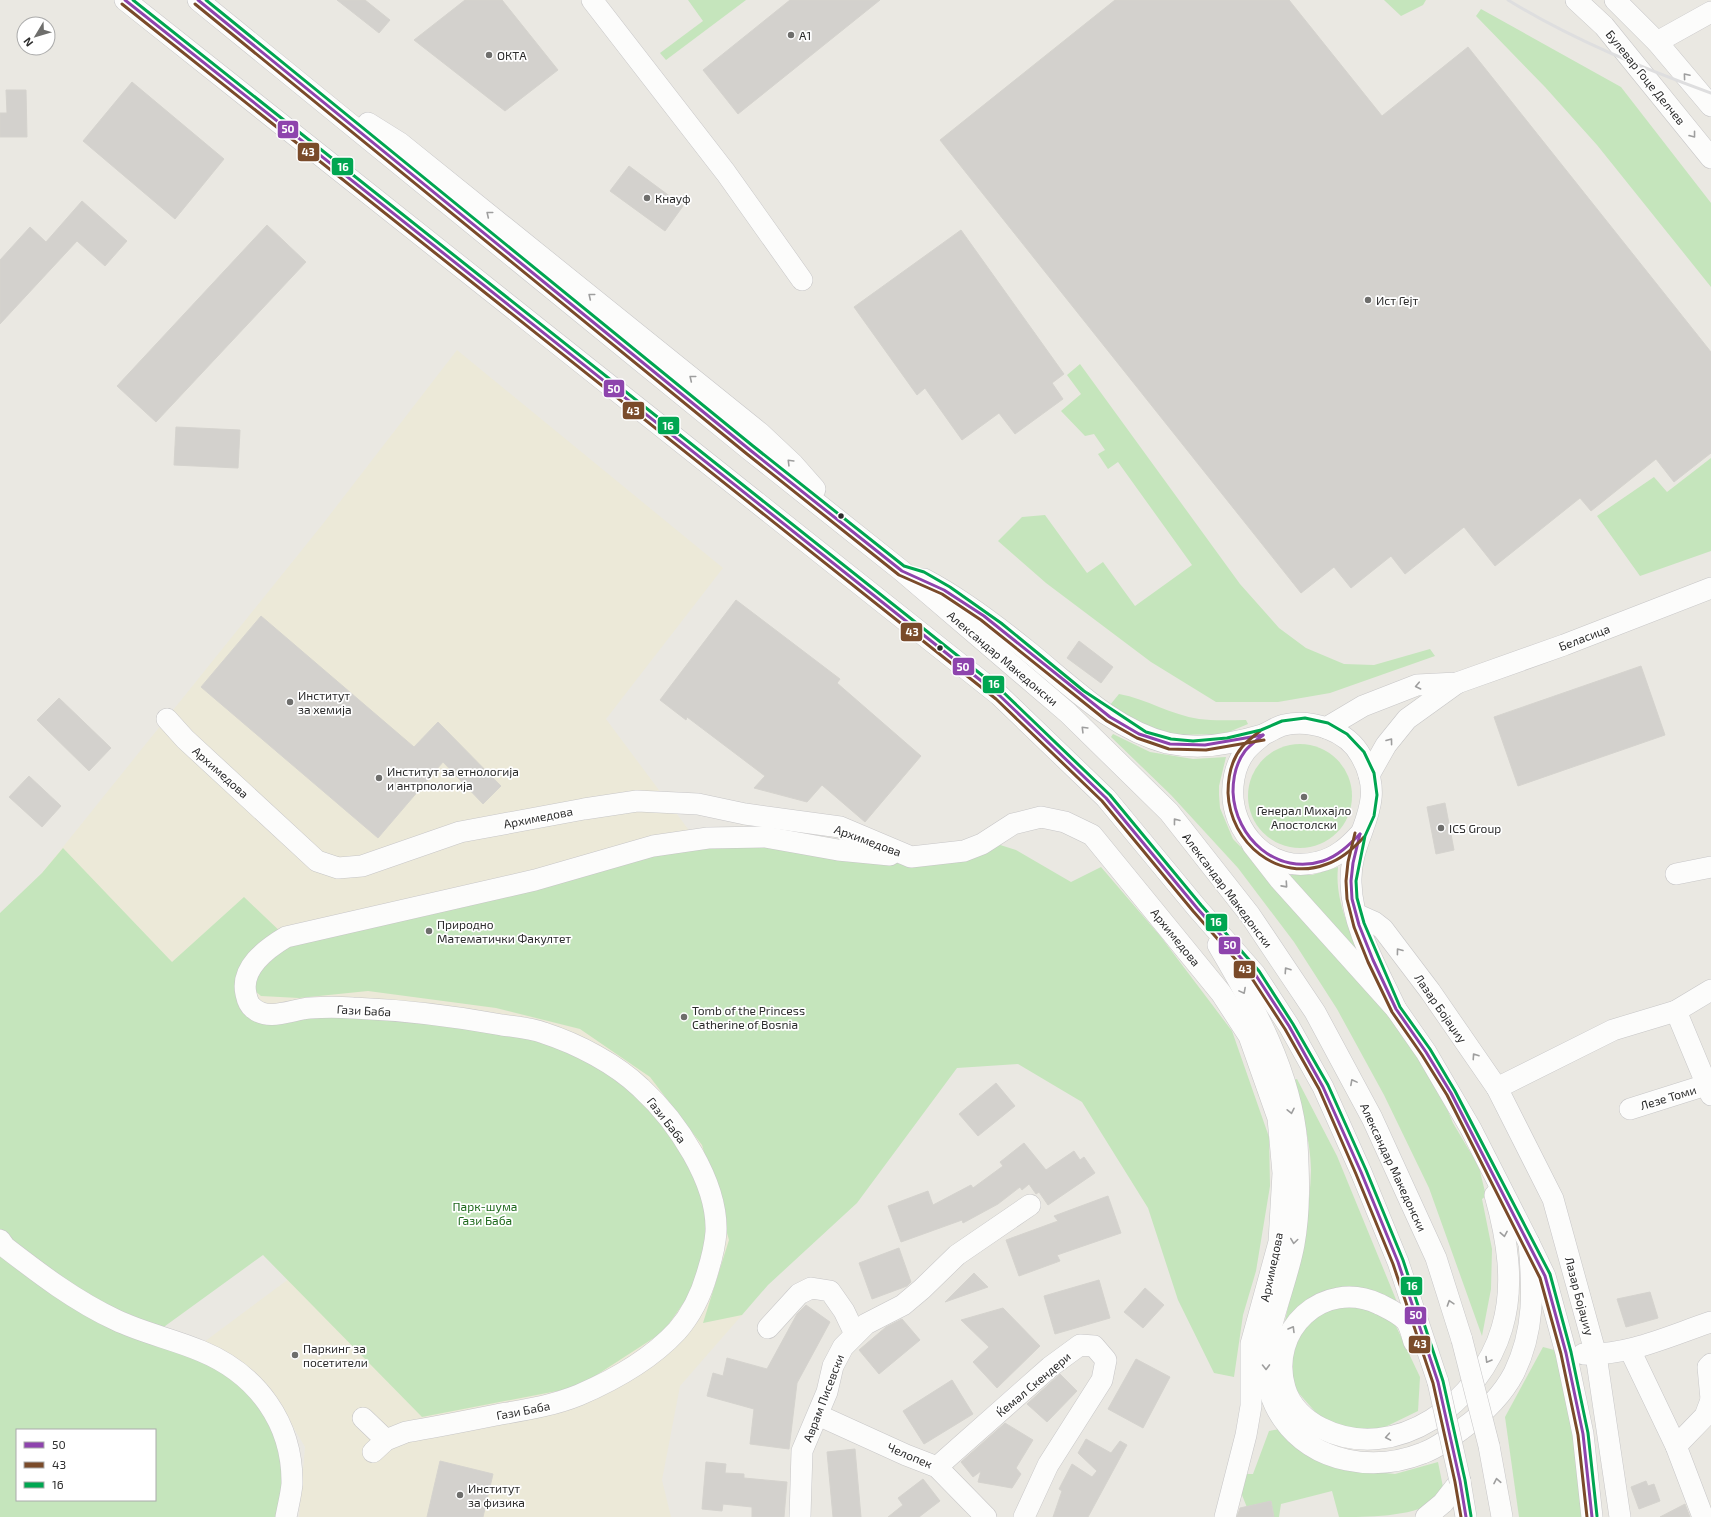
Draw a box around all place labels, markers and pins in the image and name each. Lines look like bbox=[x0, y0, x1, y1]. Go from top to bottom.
place label: А1 bbox=[799, 28, 811, 42]
marker: А1 bbox=[786, 30, 796, 40]
place label: ОКТА bbox=[497, 48, 527, 62]
marker: ОКТА bbox=[484, 50, 494, 60]
place label: Кнауф bbox=[655, 191, 691, 206]
marker: Кнауф bbox=[642, 193, 652, 203]
place label: Ист Гејт bbox=[1376, 293, 1419, 308]
marker: Ист Гејт bbox=[1363, 295, 1373, 305]
unlabelled marker bbox=[836, 511, 846, 521]
unlabelled marker bbox=[935, 643, 945, 653]
place label: Институт за хемија bbox=[298, 688, 352, 717]
marker: Институт за хемија bbox=[285, 697, 295, 707]
place label: Институт за етнологија и антрпологија bbox=[387, 764, 519, 793]
marker: Институт за етнологија и антрпологија bbox=[374, 773, 384, 783]
marker: Генерал Михајло Апостолски bbox=[1299, 792, 1309, 802]
place label: Генерал Михајло Апостолски bbox=[1257, 803, 1351, 831]
place label: ICS Group bbox=[1449, 821, 1501, 835]
marker: ICS Group bbox=[1436, 823, 1446, 833]
place label: Природно Математички Факултет bbox=[437, 917, 571, 946]
marker: Природно Математички Факултет bbox=[424, 926, 434, 936]
place label: Tomb of the Princess Catherine of Bosnia bbox=[692, 1003, 805, 1031]
marker: Tomb of the Princess Catherine of Bosnia bbox=[679, 1012, 689, 1022]
place label: Паркинг за посетители bbox=[303, 1341, 368, 1369]
marker: Паркинг за посетители bbox=[290, 1350, 300, 1360]
place label: Институт за физика bbox=[468, 1481, 525, 1509]
marker: Институт за физика bbox=[455, 1490, 465, 1500]

